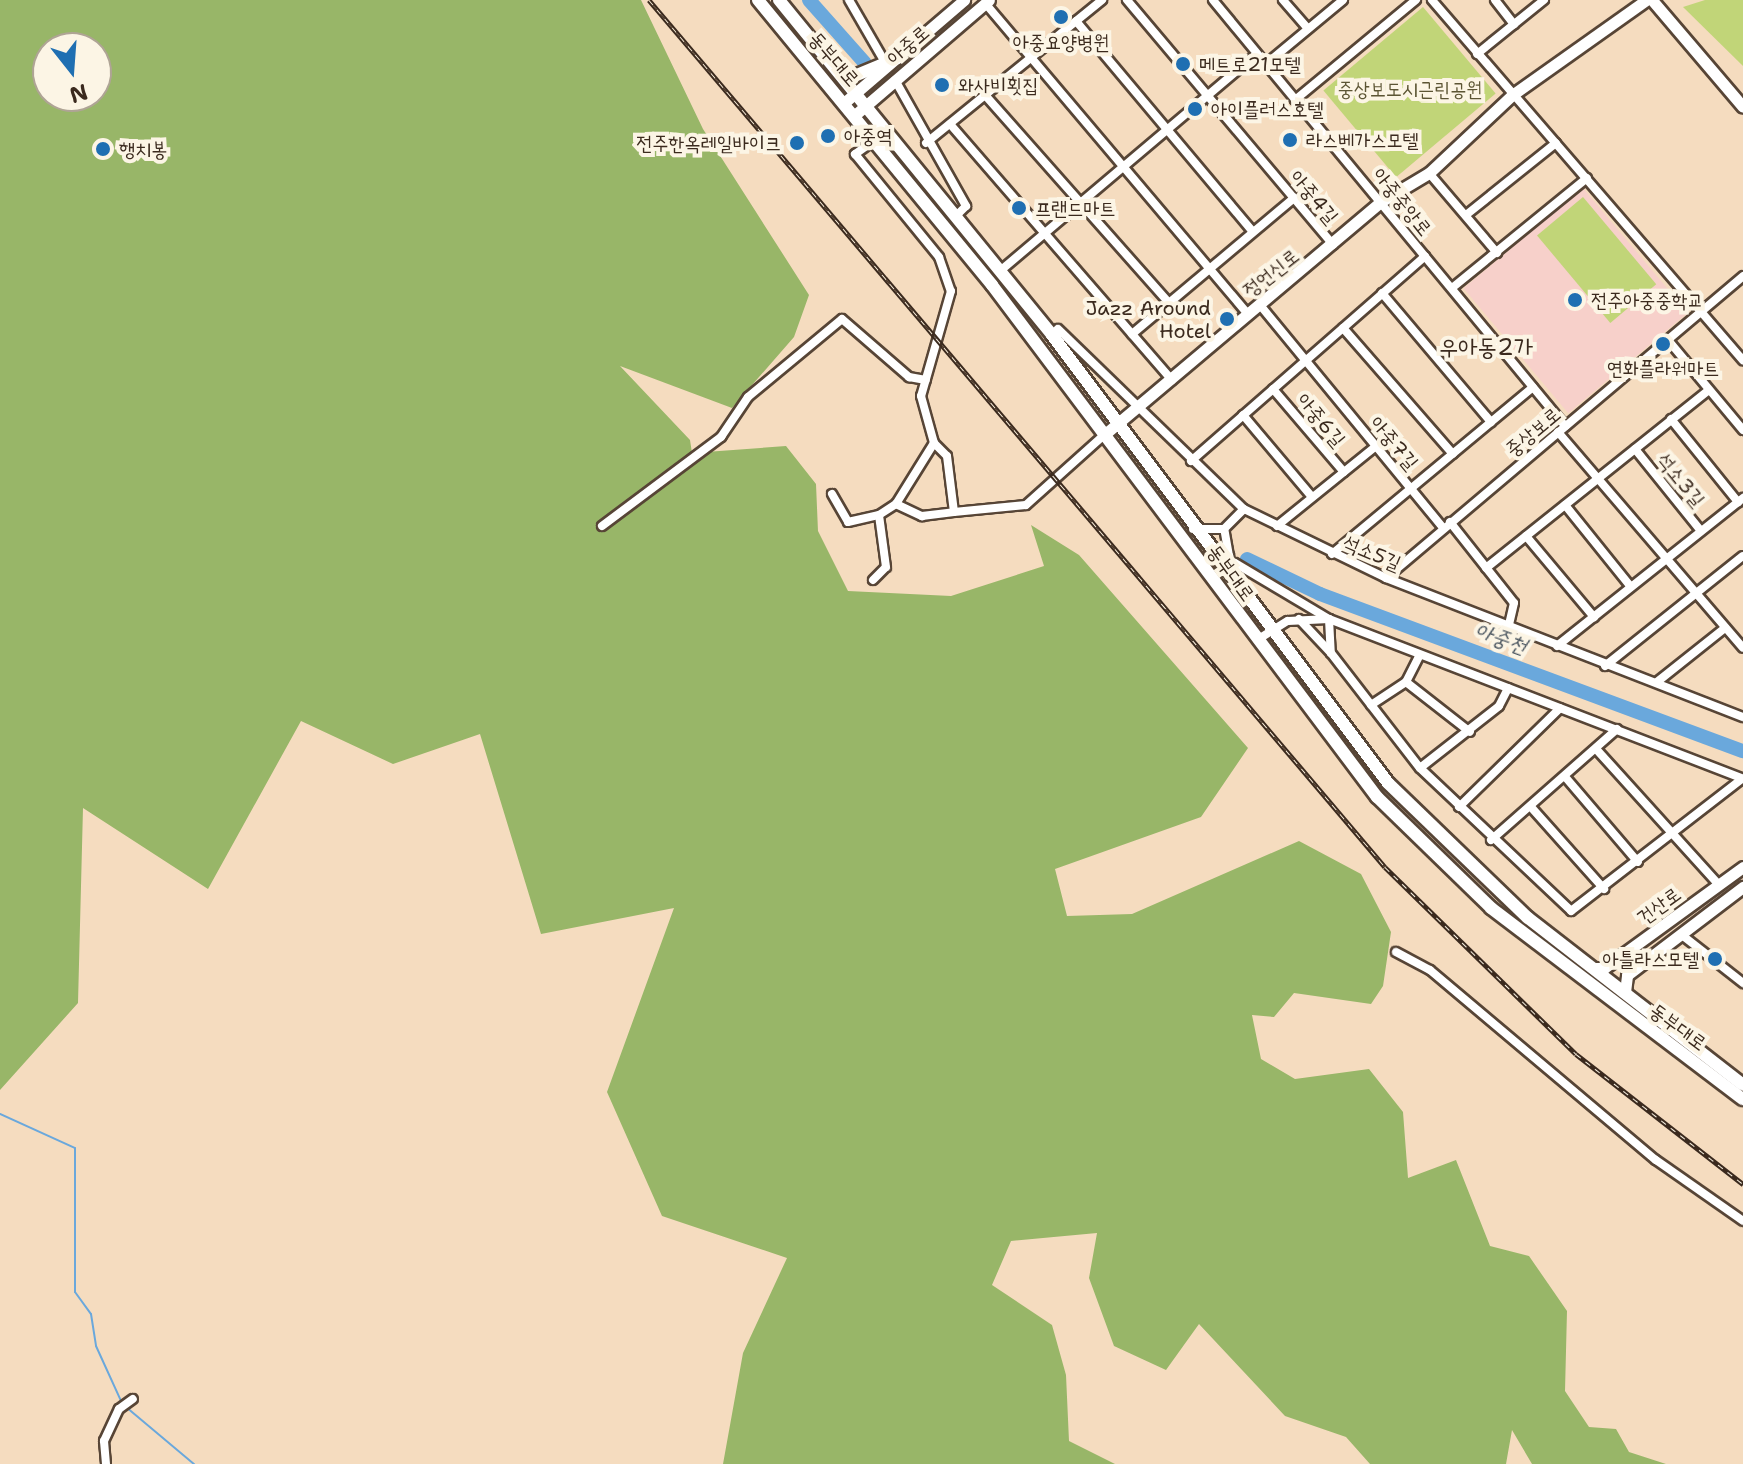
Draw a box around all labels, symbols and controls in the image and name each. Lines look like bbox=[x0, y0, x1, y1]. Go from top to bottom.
marker: 아중요양병원 bbox=[1052, 8, 1070, 26]
street label: 아중로 bbox=[882, 20, 934, 70]
street label: 동부대로 bbox=[804, 27, 864, 91]
place label: 아중요양병원 bbox=[1013, 30, 1109, 54]
north arrow bbox=[32, 32, 112, 112]
place label: 메트로21모텔 bbox=[1199, 52, 1301, 76]
marker: 메트로21모텔 bbox=[1174, 55, 1192, 73]
place label: 와사비횟집 bbox=[958, 73, 1038, 97]
marker: 와사비횟집 bbox=[933, 76, 951, 94]
text: N bbox=[66, 77, 91, 110]
park label: 중상보도시근린공원 bbox=[1338, 77, 1482, 101]
place label: 아이플러스호텔 bbox=[1211, 97, 1324, 121]
marker: 아이플러스호텔 bbox=[1186, 100, 1204, 118]
place label: 아중역 bbox=[844, 124, 892, 148]
marker: 아중역 bbox=[819, 127, 837, 145]
place label: 라스베가스모텔 bbox=[1306, 128, 1419, 152]
place label: 전주한옥레일바이크 bbox=[636, 131, 781, 155]
marker: 라스베가스모텔 bbox=[1281, 131, 1299, 149]
marker: 전주한옥레일바이크 bbox=[788, 134, 806, 152]
place label: 행치봉 bbox=[119, 137, 167, 161]
marker: 행치봉 bbox=[94, 140, 112, 158]
street label: 아중중앙로 bbox=[1367, 163, 1437, 241]
street label: 아중4길 bbox=[1285, 165, 1343, 229]
place label: 프랜드마트 bbox=[1035, 196, 1115, 220]
marker: 프랜드마트 bbox=[1010, 199, 1028, 217]
street label: 정언신로 bbox=[1238, 244, 1304, 302]
place label: 전주아중중학교 bbox=[1591, 288, 1704, 312]
marker: 전주아중중학교 bbox=[1566, 291, 1584, 309]
place label: Jazz Around Hotel bbox=[1085, 296, 1211, 343]
marker: Jazz Around Hotel bbox=[1218, 310, 1236, 328]
district label: 우아동2가 bbox=[1439, 334, 1533, 362]
marker: 연화플라워마트 bbox=[1654, 335, 1672, 353]
place label: 연화플라워마트 bbox=[1607, 356, 1719, 380]
street label: 아중6길 bbox=[1292, 388, 1350, 452]
street label: 중상보로 bbox=[1501, 402, 1565, 462]
street label: 아중7길 bbox=[1365, 411, 1423, 475]
street label: 석소3길 bbox=[1652, 448, 1710, 512]
street label: 석소5길 bbox=[1339, 530, 1405, 576]
street label: 동부대로 bbox=[1202, 540, 1260, 606]
water label: 아중천 bbox=[1472, 617, 1530, 659]
street label: 건산로 bbox=[1632, 882, 1686, 930]
place label: 아틀라스모텔 bbox=[1602, 947, 1699, 971]
marker: 아틀라스모텔 bbox=[1706, 950, 1724, 968]
street label: 동부대로 bbox=[1645, 998, 1711, 1056]

